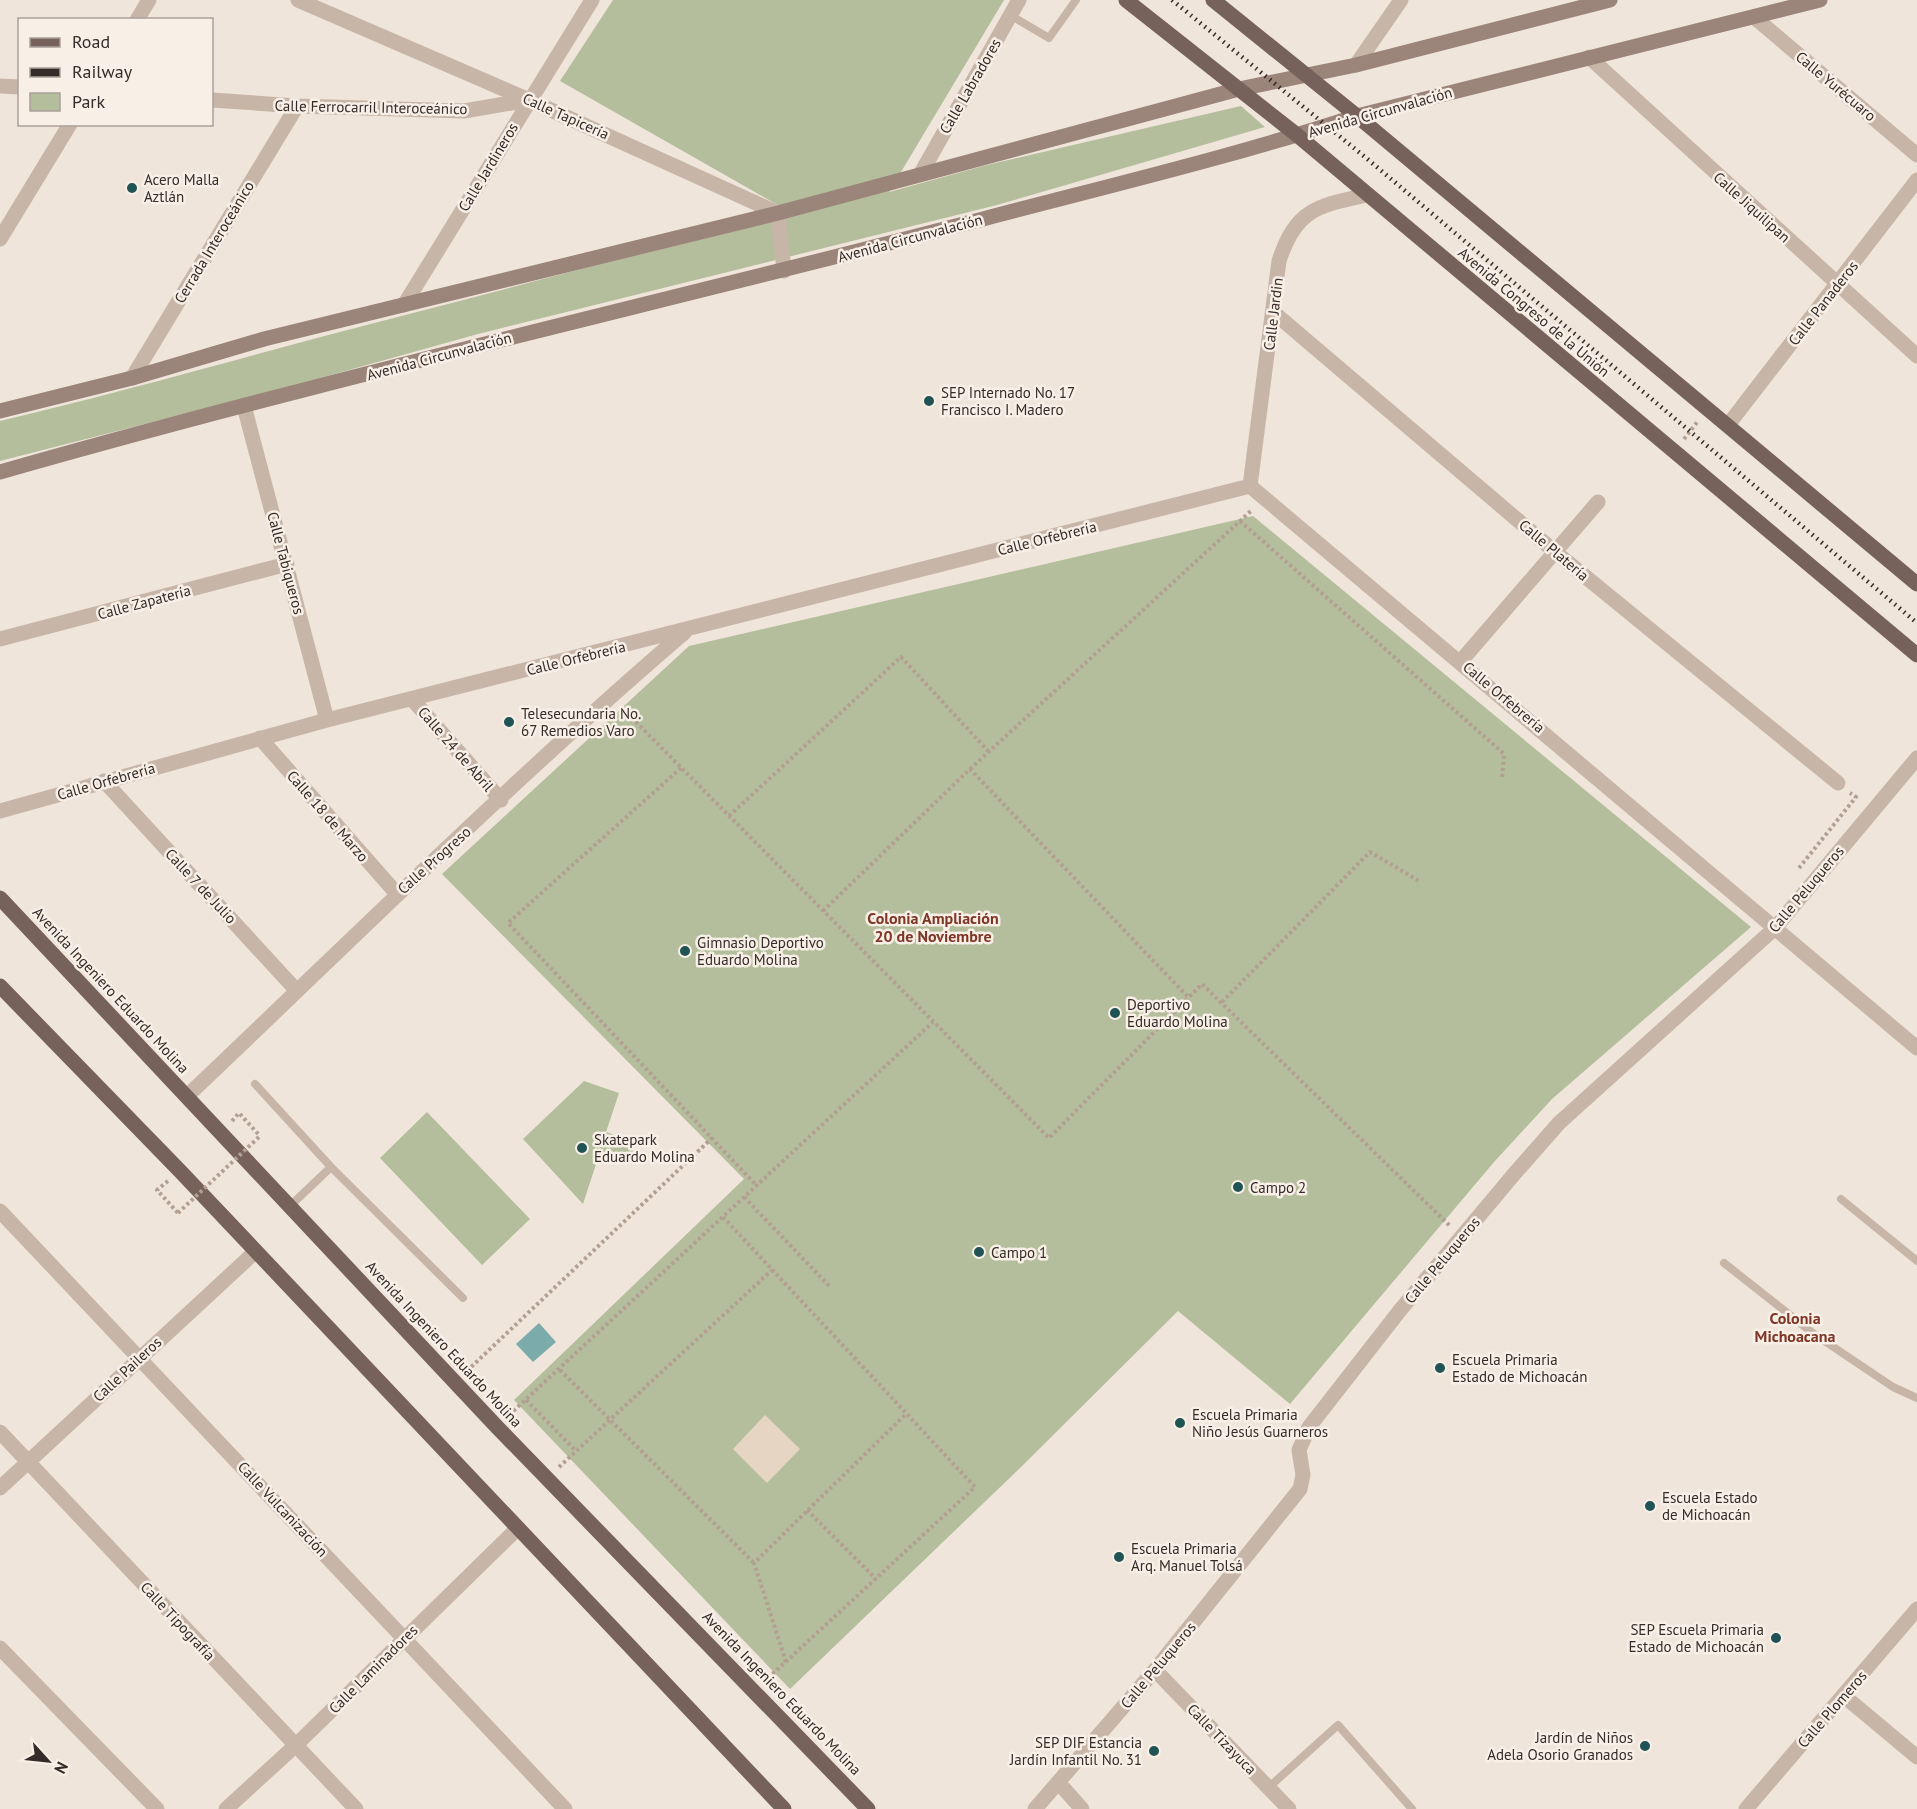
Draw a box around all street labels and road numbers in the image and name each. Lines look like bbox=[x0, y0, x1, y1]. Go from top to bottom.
street label: Calle Labradores bbox=[935, 35, 1005, 137]
street label: Calle Yurécuaro bbox=[1792, 47, 1880, 125]
street label: Avenida Circunvalación bbox=[1306, 82, 1454, 142]
street label: Calle Tapicería bbox=[520, 88, 612, 144]
street label: Calle Ferrocarril Interoceánico bbox=[274, 96, 468, 118]
street label: Calle Jardineros bbox=[454, 119, 522, 215]
street label: Calle Jiquilipan bbox=[1710, 168, 1794, 246]
street label: Cerrada Interoceánico bbox=[170, 177, 258, 307]
street label: Avenida Circunvalación bbox=[836, 210, 984, 266]
street label: Avenida Congreso de la Unión bbox=[1454, 243, 1614, 381]
street label: Calle Panaderos bbox=[1784, 257, 1862, 349]
street label: Calle Jardin bbox=[1259, 276, 1287, 352]
street label: Avenida Circunvalación bbox=[365, 328, 513, 384]
street label: Calle Tabiqueros bbox=[263, 510, 309, 616]
street label: Calle Platería bbox=[1515, 515, 1593, 585]
street label: Calle Orfebrería bbox=[996, 517, 1098, 559]
street label: Calle Zapatería bbox=[95, 580, 193, 624]
street label: Calle Orfebrería bbox=[525, 637, 627, 679]
street label: Calle Orfebrería bbox=[1459, 657, 1549, 737]
street label: Calle 24 de Abril bbox=[414, 703, 498, 796]
street label: Calle Orfebrería bbox=[55, 758, 157, 804]
street label: Calle 18 de Marzo bbox=[283, 766, 373, 866]
street label: Calle Progreso bbox=[393, 822, 475, 898]
street label: Calle Peluqueros bbox=[1764, 842, 1848, 936]
street label: Calle 7 de Julio bbox=[161, 844, 241, 928]
street label: Avenida Ingeniero Eduardo Molina bbox=[29, 903, 193, 1077]
street label: Calle Peluqueros bbox=[1400, 1213, 1484, 1307]
street label: Avenida Ingeniero Eduardo Molina bbox=[362, 1257, 526, 1431]
street label: Calle Paileros bbox=[89, 1332, 165, 1406]
street label: Calle Vulcanización bbox=[234, 1457, 332, 1561]
street label: Calle Tipografía bbox=[137, 1578, 219, 1664]
street label: Avenida Ingeniero Eduardo Molina bbox=[699, 1607, 865, 1779]
street label: Calle Peluqueros bbox=[1116, 1618, 1200, 1712]
street label: Calle Laminadores bbox=[325, 1621, 421, 1717]
street label: Calle Plomeros bbox=[1793, 1666, 1871, 1752]
street label: Calle Tizayuca bbox=[1183, 1700, 1261, 1778]

